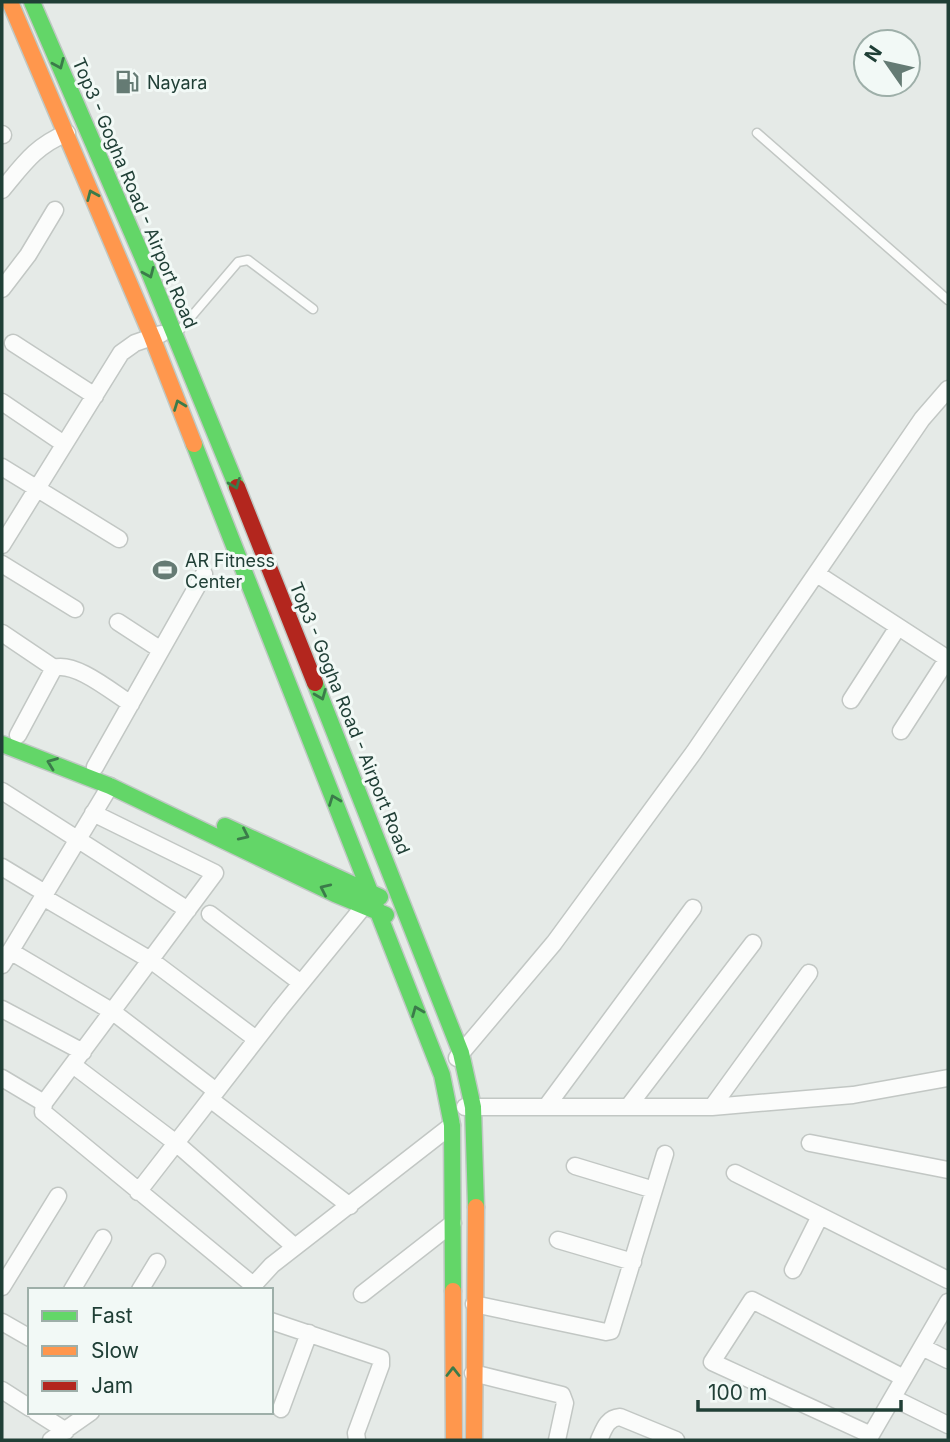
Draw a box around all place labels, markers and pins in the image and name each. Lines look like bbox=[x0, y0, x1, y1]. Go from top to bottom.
fuel station icon: Nayara bbox=[113, 68, 141, 96]
place label: Nayara bbox=[147, 72, 207, 93]
place label: AR Fitness Center bbox=[185, 550, 275, 592]
sports icon: AR Fitness Center bbox=[151, 556, 179, 584]

